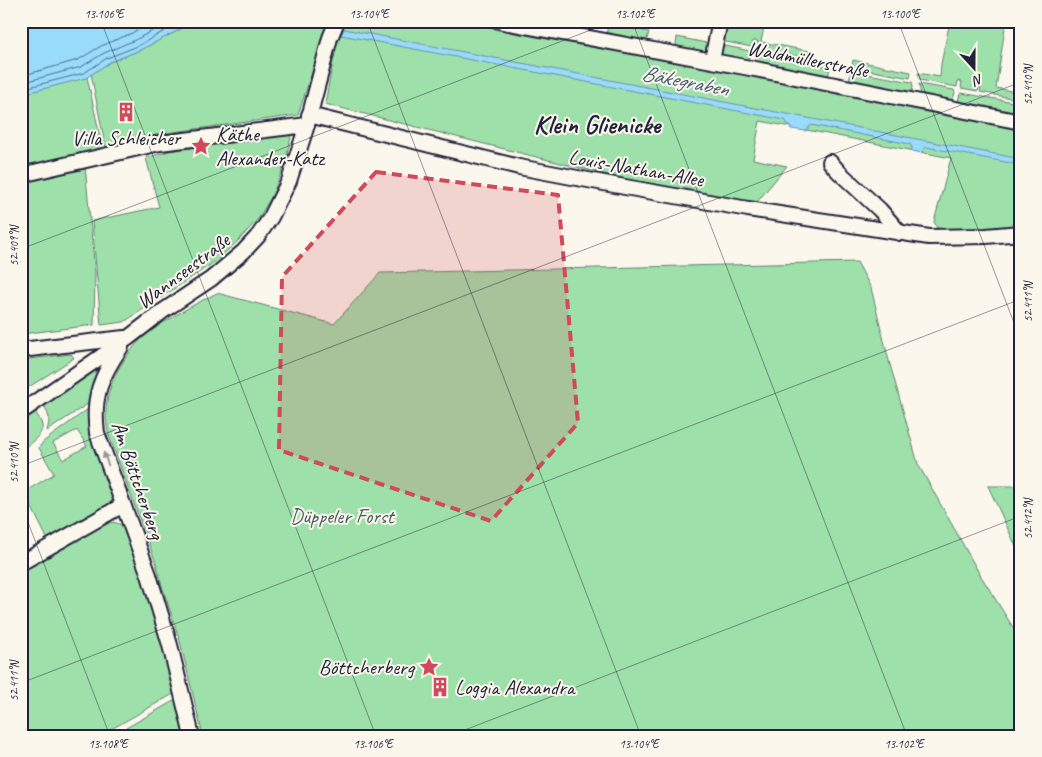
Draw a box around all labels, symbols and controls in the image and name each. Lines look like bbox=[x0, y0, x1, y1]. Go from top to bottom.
text: 13.106°E bbox=[84, 6, 125, 22]
text: 13.104°E bbox=[349, 6, 390, 22]
text: 13.102°E bbox=[615, 6, 656, 22]
text: 13.100°E bbox=[880, 6, 921, 22]
street label: Waldmüllerstraße bbox=[745, 35, 873, 84]
north arrow bbox=[950, 42, 1000, 92]
water label: Bäkegraben bbox=[639, 59, 733, 104]
text: 52.410°N bbox=[1020, 63, 1036, 105]
text: N bbox=[969, 70, 986, 90]
building icon: Villa Schleicher bbox=[115, 101, 137, 123]
district label: Klein Glienicke bbox=[534, 108, 663, 141]
place label: Käthe Alexander-Katz bbox=[216, 121, 326, 171]
place label: Villa Schleicher bbox=[72, 125, 182, 151]
place icon: Käthe Alexander-Katz bbox=[190, 135, 212, 157]
street label: Louis-Nathan-Allee bbox=[567, 143, 707, 193]
text: 52.409°N bbox=[6, 224, 22, 266]
street label: Wannseestraße bbox=[131, 226, 236, 314]
text: 52.411°N bbox=[1020, 280, 1036, 322]
street label: Am Böttcherberg bbox=[106, 418, 171, 544]
text: 52.410°N bbox=[6, 441, 22, 483]
one-way arrow bbox=[102, 451, 110, 466]
text: 52.412°N bbox=[1020, 497, 1036, 539]
park label: Düppeler Forst bbox=[290, 503, 396, 529]
place label: Böttcherberg bbox=[319, 654, 416, 680]
place icon: Böttcherberg bbox=[418, 656, 440, 678]
text: 52.411°N bbox=[6, 659, 22, 701]
place label: Loggia Alexandra bbox=[455, 674, 577, 700]
building icon: Loggia Alexandra bbox=[429, 676, 451, 698]
text: 13.108°E bbox=[88, 736, 129, 752]
text: 13.106°E bbox=[353, 736, 394, 752]
text: 13.104°E bbox=[619, 736, 660, 752]
text: 13.102°E bbox=[884, 736, 925, 752]

